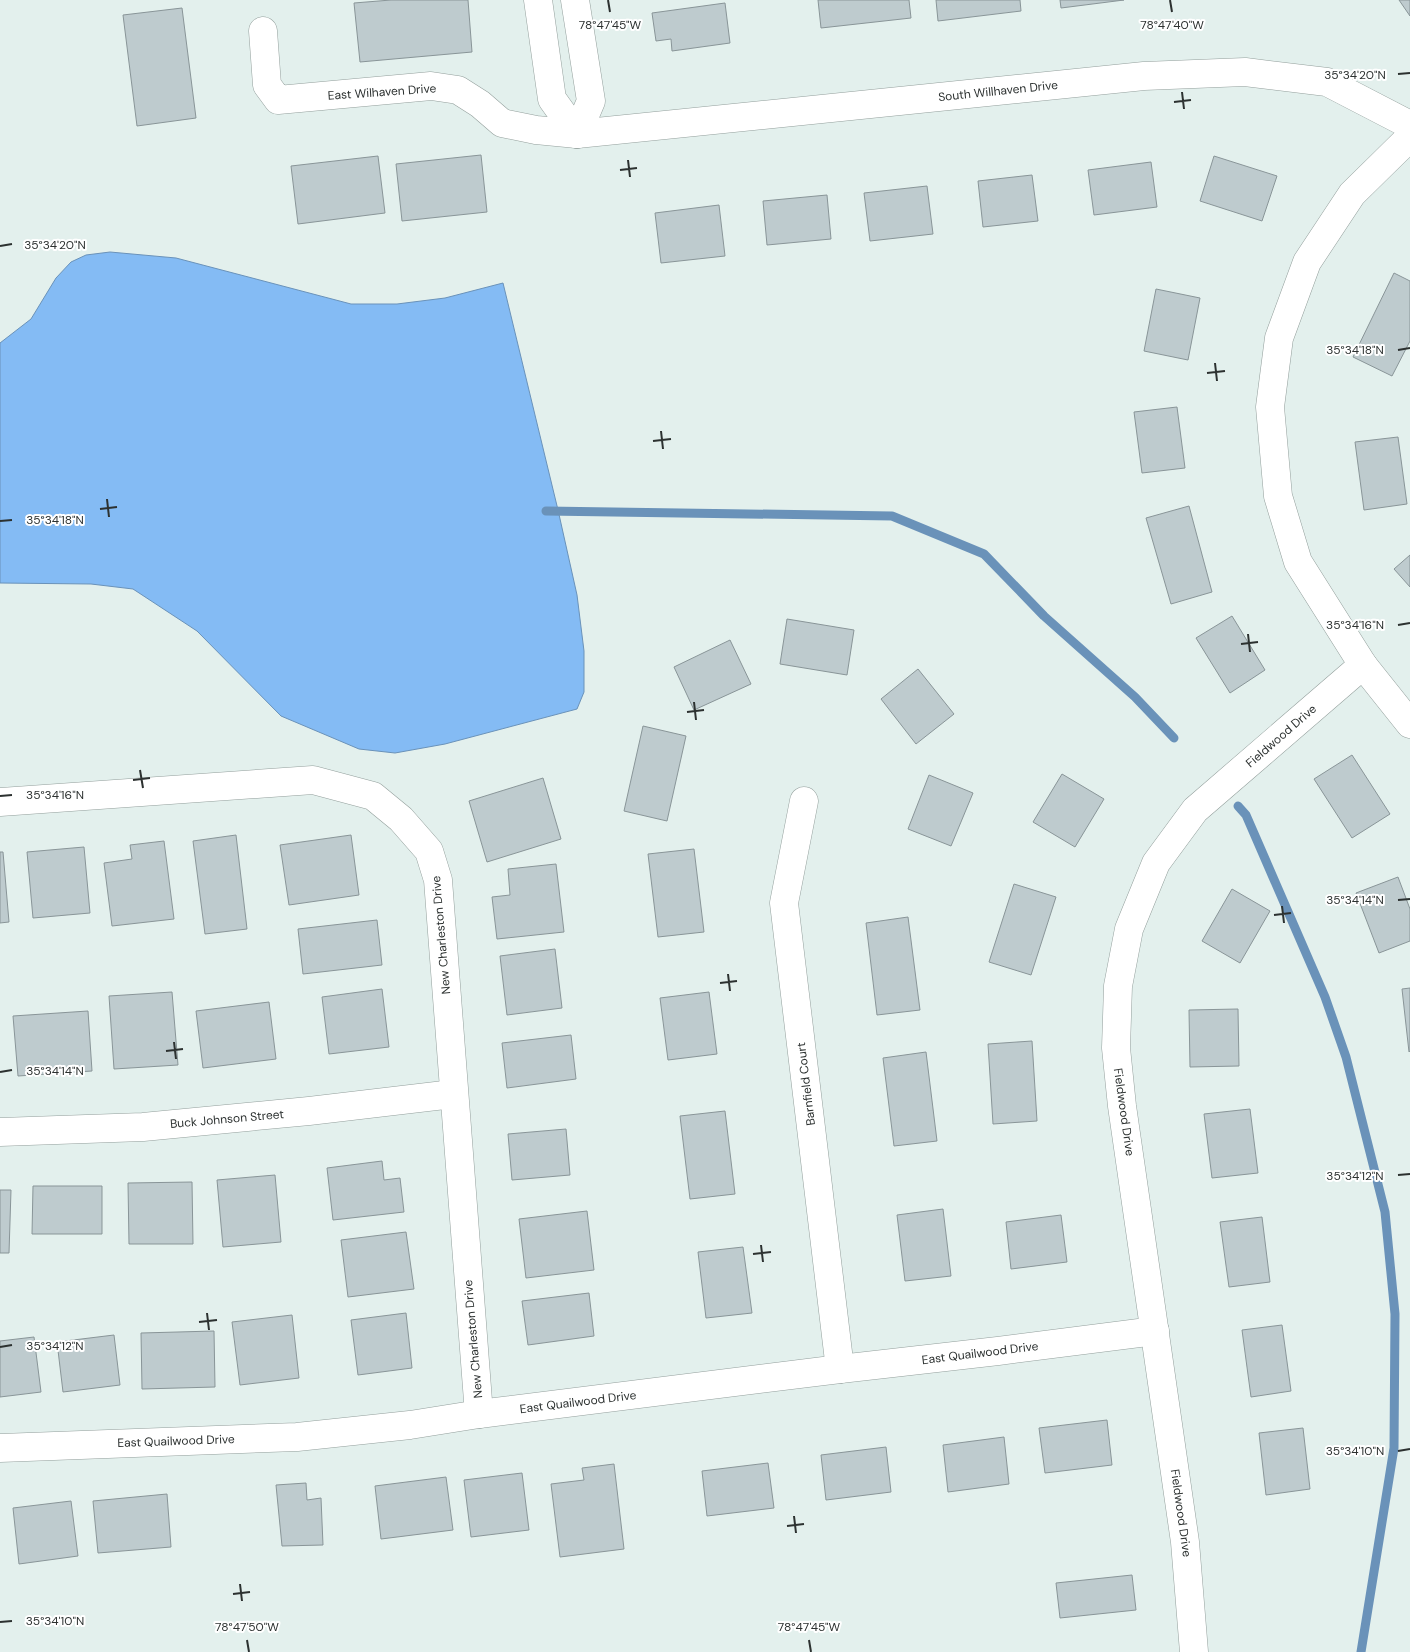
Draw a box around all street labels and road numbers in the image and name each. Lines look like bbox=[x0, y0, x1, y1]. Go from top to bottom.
street label: South Willhaven Drive bbox=[937, 77, 1059, 105]
street label: East Wilhaven Drive bbox=[327, 80, 437, 104]
street label: Fieldwood Drive bbox=[1242, 701, 1320, 771]
street label: New Charleston Drive bbox=[428, 875, 454, 995]
street label: Barnfield Court bbox=[793, 1041, 819, 1127]
street label: Fieldwood Drive bbox=[1110, 1067, 1138, 1157]
street label: Buck Johnson Street bbox=[169, 1106, 285, 1132]
street label: New Charleston Drive bbox=[460, 1279, 486, 1399]
street label: East Quailwood Drive bbox=[921, 1338, 1039, 1368]
street label: East Quailwood Drive bbox=[519, 1387, 637, 1417]
street label: East Quailwood Drive bbox=[117, 1431, 235, 1451]
street label: Fieldwood Drive bbox=[1167, 1468, 1195, 1558]

